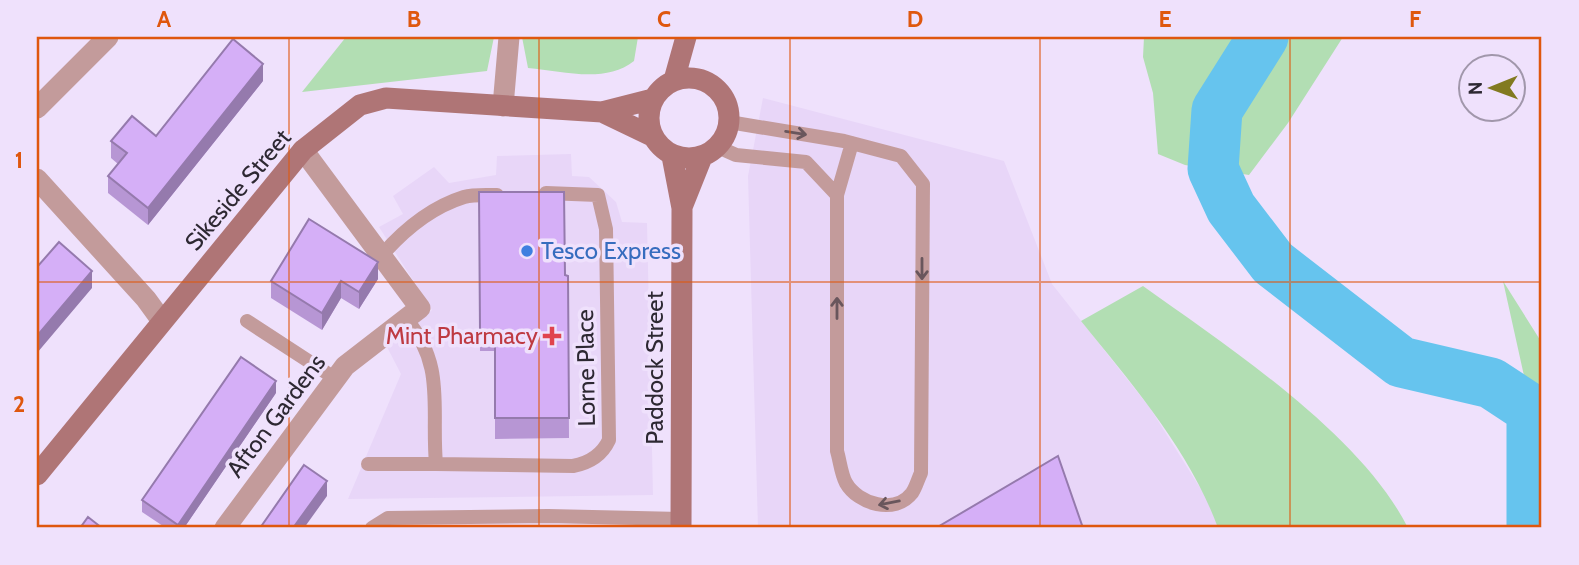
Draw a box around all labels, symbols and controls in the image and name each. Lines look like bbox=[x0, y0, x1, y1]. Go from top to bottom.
text: A bbox=[157, 5, 172, 33]
text: B bbox=[407, 5, 421, 33]
text: C bbox=[657, 5, 671, 33]
text: D bbox=[907, 5, 923, 33]
text: E bbox=[1158, 5, 1172, 33]
text: F bbox=[1409, 5, 1421, 33]
north arrow bbox=[1456, 52, 1526, 122]
text: N bbox=[1464, 81, 1487, 95]
street label: Sikeside Street bbox=[179, 123, 297, 256]
one-way arrow bbox=[784, 127, 807, 140]
text: 1 bbox=[15, 146, 23, 174]
place label: Tesco Express bbox=[541, 236, 681, 265]
marker: Tesco Express bbox=[519, 243, 535, 259]
one-way arrow bbox=[915, 257, 929, 280]
street label: Paddock Street bbox=[640, 291, 669, 445]
one-way arrow bbox=[830, 297, 844, 320]
street label: Lorne Place bbox=[570, 309, 601, 427]
place label: Mint Pharmacy bbox=[386, 321, 538, 350]
marker: Mint Pharmacy bbox=[544, 328, 560, 344]
street label: Afton Gardens bbox=[220, 349, 331, 483]
text: 2 bbox=[13, 390, 25, 418]
one-way arrow bbox=[878, 497, 900, 510]

